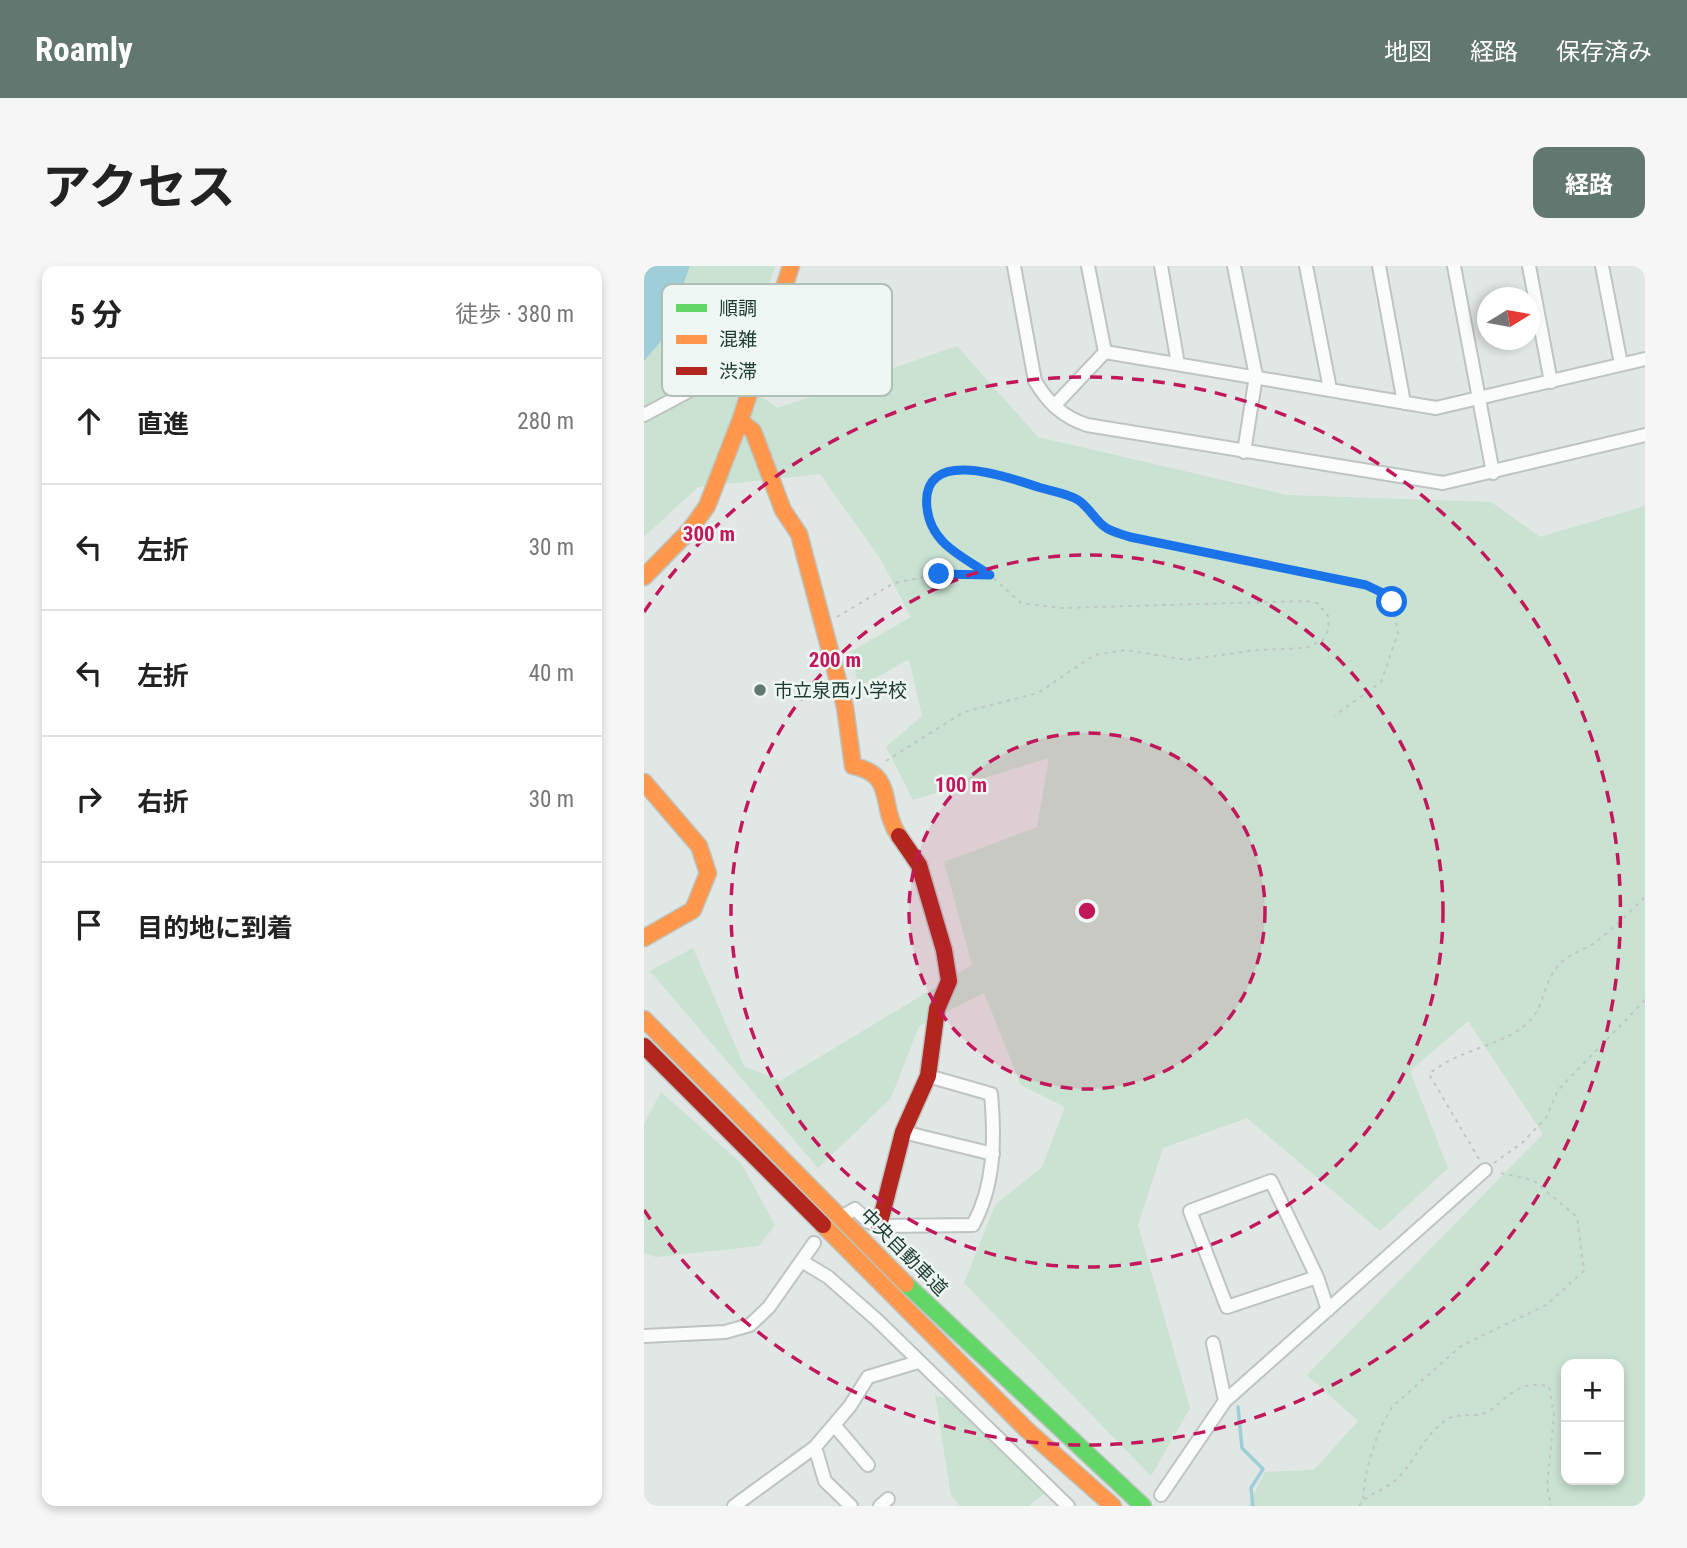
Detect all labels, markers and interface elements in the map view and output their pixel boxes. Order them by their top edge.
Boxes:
text: Roamly [35,30,133,69]
text: 地図 [1384,38,1432,66]
text: 経路 [1470,38,1518,66]
text: 保存済み [1556,38,1652,66]
button: 経路 [1533,147,1645,218]
text: アクセス [42,159,236,216]
legend [662,284,892,396]
north arrow [1477,287,1540,350]
text: 5 分 [70,297,122,332]
text: 順調 [719,297,757,320]
text: 徒歩 · 380 m [455,301,574,328]
text: 混雑 [719,328,757,351]
text: 渋滞 [719,360,757,383]
icon: ahead [70,402,108,440]
text: 280 m [517,408,574,435]
text: 直進 [137,409,189,439]
text: 300 m [683,522,735,546]
icon: left [70,528,108,566]
text: 30 m [529,534,574,561]
text: 左折 [137,535,189,565]
route end [923,558,954,589]
route start [1376,586,1407,617]
text: 200 m [809,648,861,672]
icon: left [70,654,108,692]
text: 40 m [529,660,574,687]
text: 左折 [137,661,189,691]
place label: 市立泉西小学校 [774,679,907,702]
marker: 市立泉西小学校 [752,682,768,698]
text: 100 m [935,773,987,797]
icon: right [70,780,108,818]
text: 30 m [529,786,574,813]
text: 右折 [137,787,189,817]
centre of rings [1075,899,1099,923]
icon: arrive [70,906,108,944]
text: 目的地に到着 [137,913,293,943]
street label: 中央自動車道 [856,1204,952,1300]
map controls [1561,1359,1624,1485]
button: + [1561,1359,1624,1422]
button: − [1561,1422,1624,1485]

